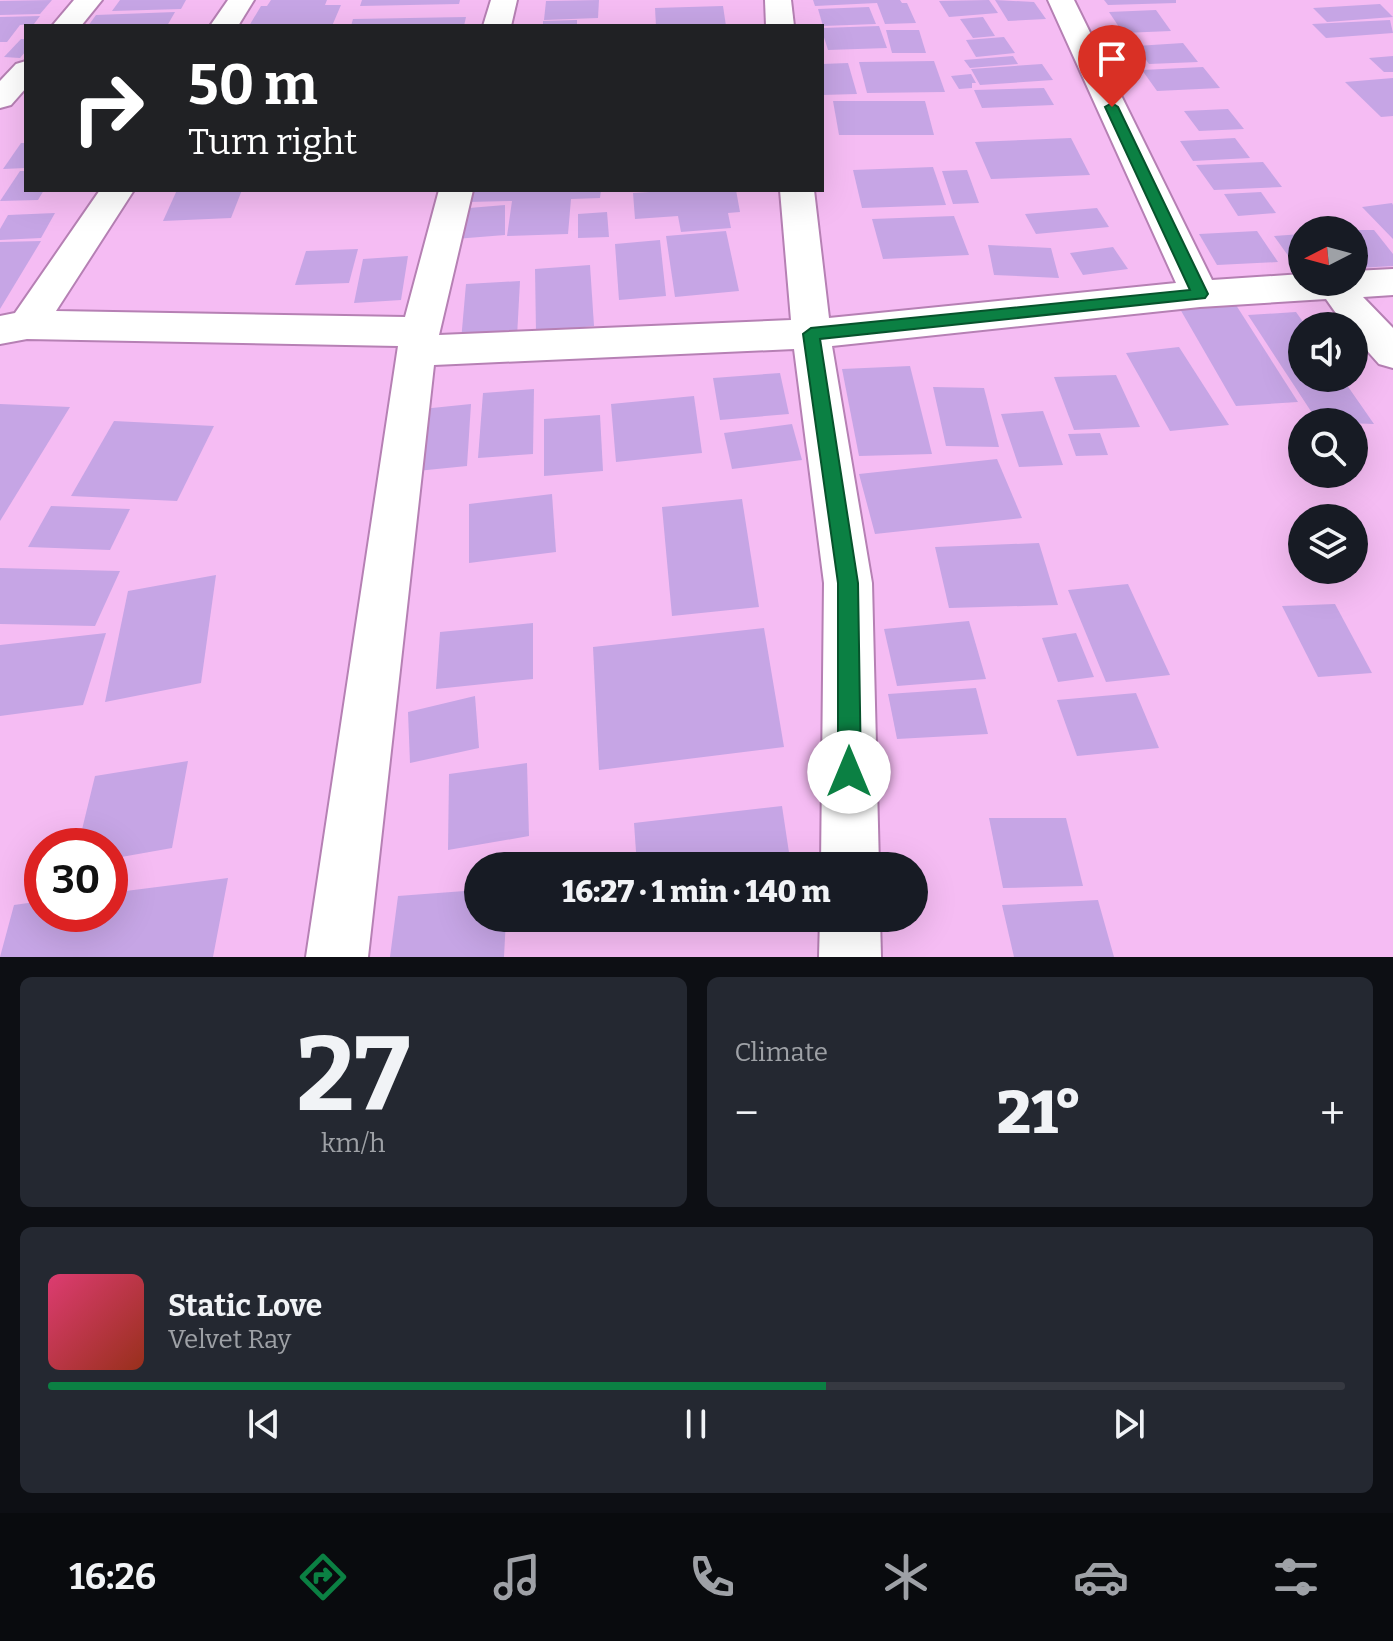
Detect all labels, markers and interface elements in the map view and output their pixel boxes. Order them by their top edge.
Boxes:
pin [1078,25,1146,107]
icon: arrive [1090,37,1134,81]
text: 50 m [188,52,318,119]
icon: right [56,56,160,160]
text: Turn right [188,120,357,164]
north arrow [1288,216,1368,296]
map controls [1288,216,1368,584]
button: sound [1288,312,1368,392]
button: search [1288,408,1368,488]
button: layers [1288,504,1368,584]
position arrow [807,730,891,814]
speed limit sign: 30 [24,828,128,932]
text: 16:27 · 1 min · 140 m [562,874,830,910]
text: 27 [296,1013,410,1138]
text: Climate [735,1037,828,1068]
text: 21° [997,1077,1082,1149]
text: − [735,1087,759,1140]
text: + [1320,1087,1345,1140]
text: km/h [321,1128,385,1159]
text: Static Love [168,1288,322,1324]
text: Velvet Ray [168,1324,291,1355]
icon: previous [242,1402,286,1446]
icon: pause [674,1402,718,1446]
icon: next [1107,1402,1151,1446]
icon: directions [295,1549,351,1605]
icon: music [489,1549,545,1605]
icon: phone [684,1549,740,1605]
icon: climate [878,1549,934,1605]
icon: car [1073,1549,1129,1605]
icon: filters [1268,1549,1324,1605]
text: 16:26 [69,1555,156,1599]

